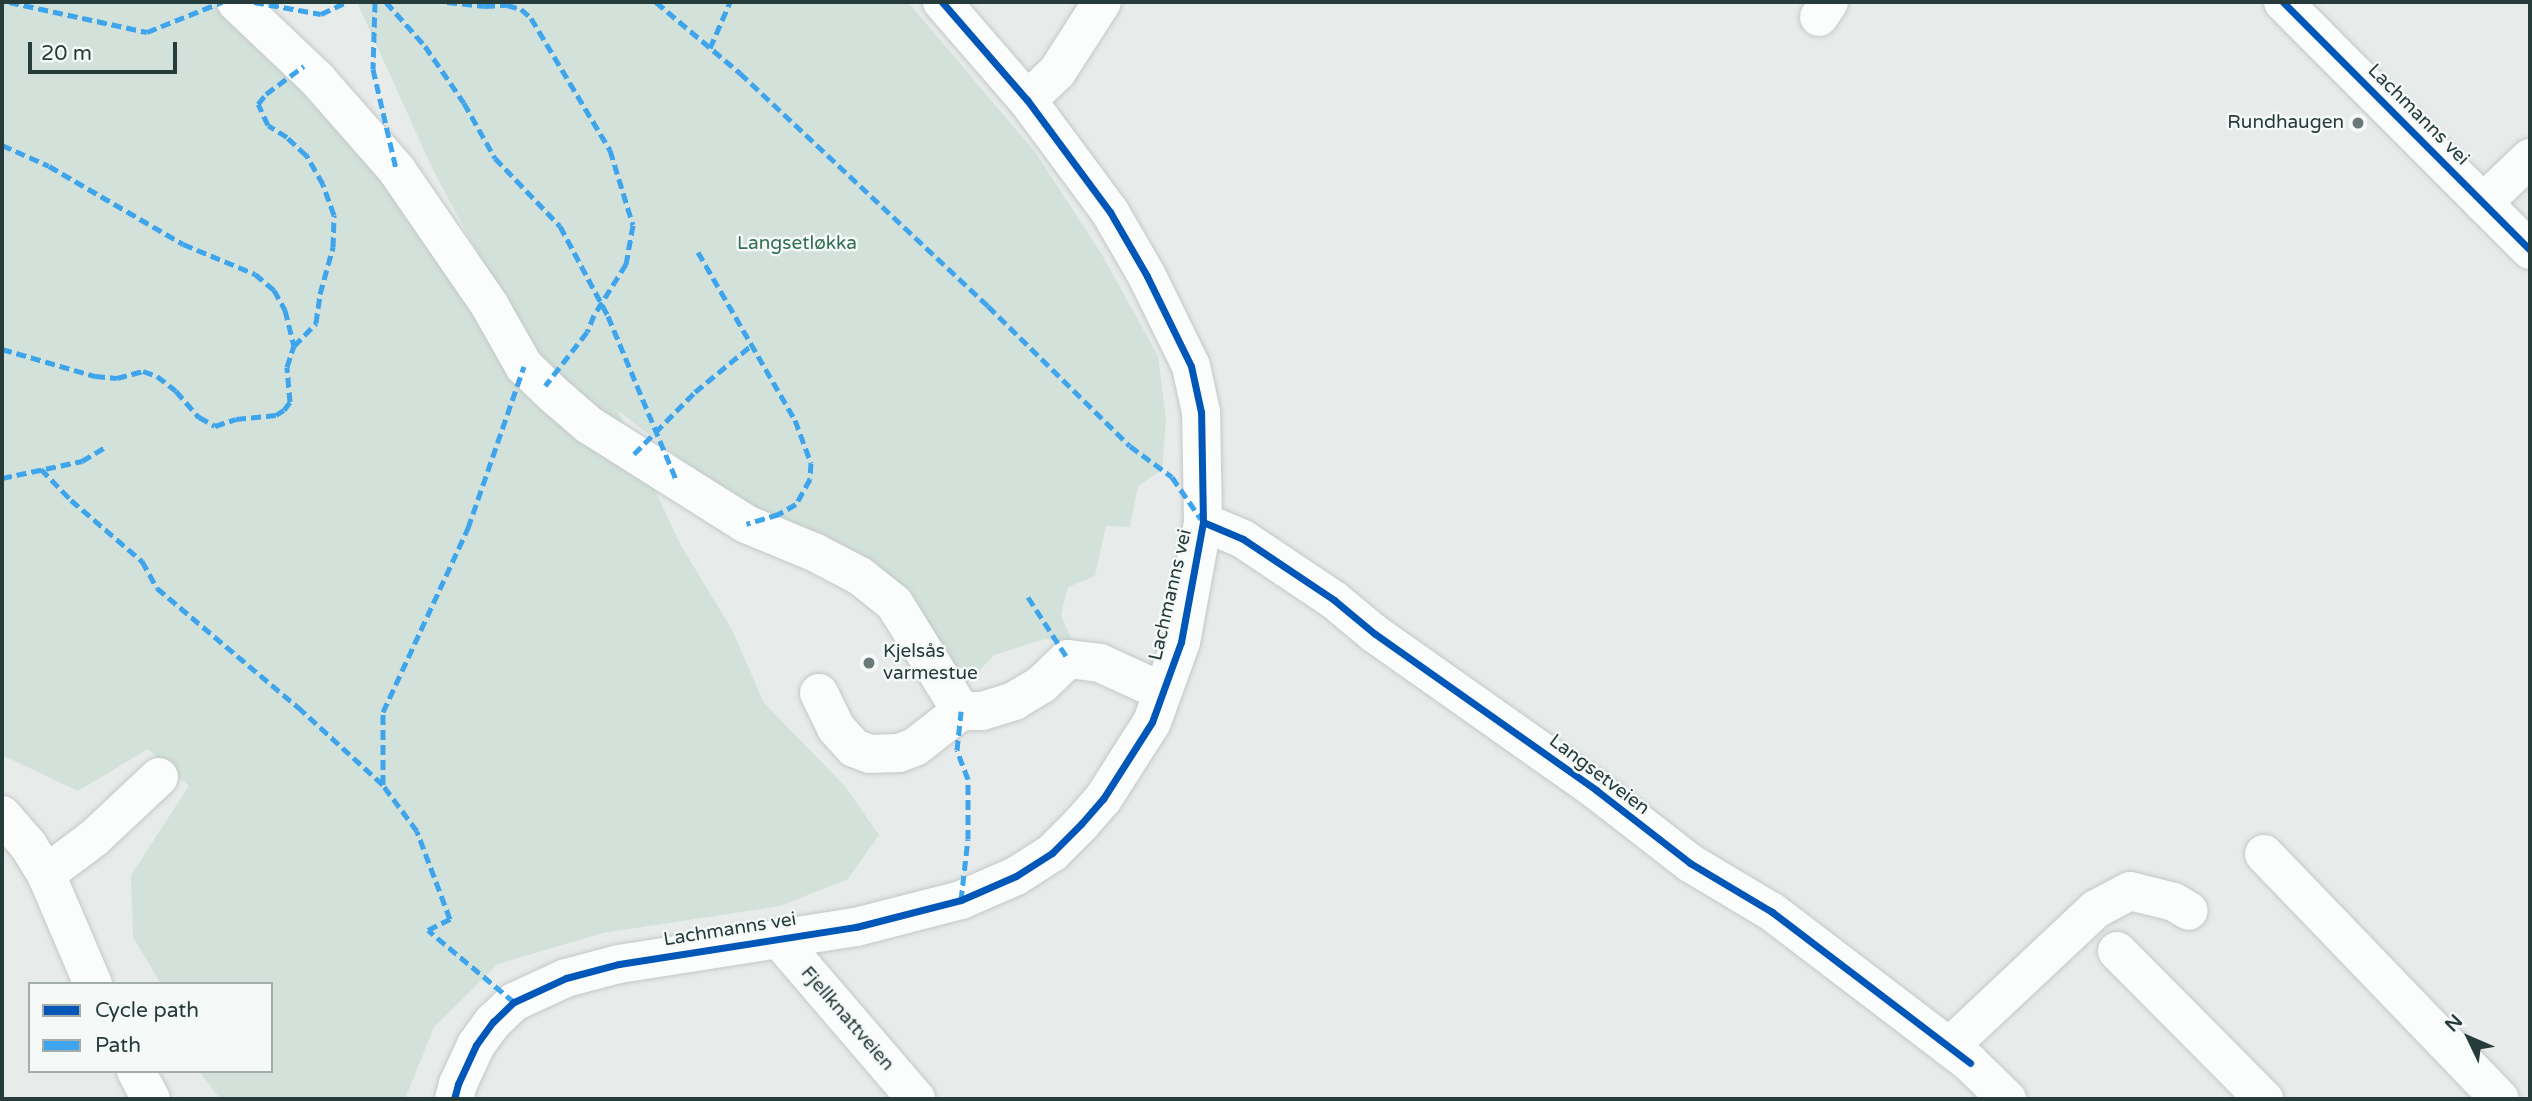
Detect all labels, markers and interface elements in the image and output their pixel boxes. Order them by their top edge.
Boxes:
scale bar [32,28,180,72]
text: 20 m [41,41,92,66]
street label: Lachmanns vei [2363,60,2473,170]
place label: Rundhaugen [2227,112,2344,134]
marker: Rundhaugen [2350,115,2366,131]
park label: Langsetløkka [737,233,857,255]
street label: Lachmanns vei [1145,527,1197,663]
place label: Kjelsås varmestue [883,641,978,685]
marker: Kjelsås varmestue [861,655,877,671]
street label: Langsetveien [1544,730,1654,820]
street label: Lachmanns vei [662,908,798,952]
street label: Fjellknattveien [795,962,899,1076]
legend [28,982,273,1073]
text: Cycle path [95,998,199,1023]
north arrow [2434,1003,2504,1073]
text: N [2441,1010,2467,1037]
text: Path [95,1033,141,1058]

